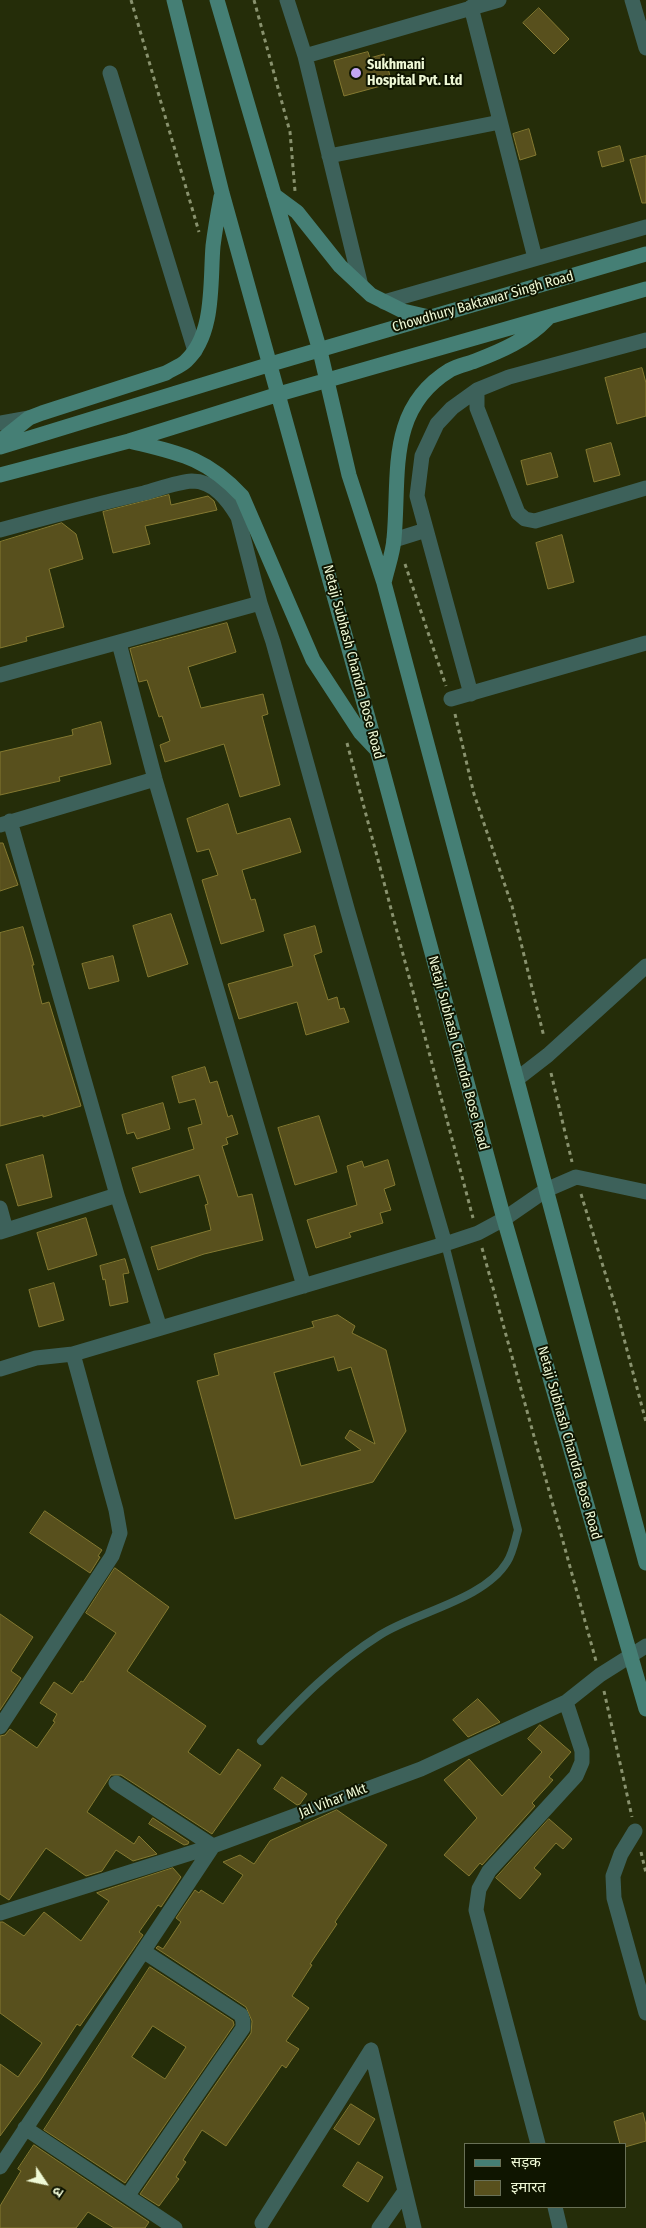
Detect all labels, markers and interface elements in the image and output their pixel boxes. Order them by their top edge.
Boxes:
place label: Sukhmani Hospital Pvt. Ltd [367,57,462,90]
marker: Sukhmani Hospital Pvt. Ltd [349,66,363,80]
street label: Chowdhury Baktawar Singh Road [390,268,576,336]
street label: Netaji Subhash Chandra Bose Road [319,563,387,761]
street label: Netaji Subhash Chandra Bose Road [424,954,492,1152]
street label: Netaji Subhash Chandra Bose Road [533,1344,605,1542]
street label: Jal Vihar Mkt [297,1780,369,1822]
legend [463,2143,626,2208]
text: सड़क [511,2153,541,2171]
north arrow [20,2158,70,2208]
text: इमारत [511,2178,546,2196]
text: उ [49,2184,67,2200]

